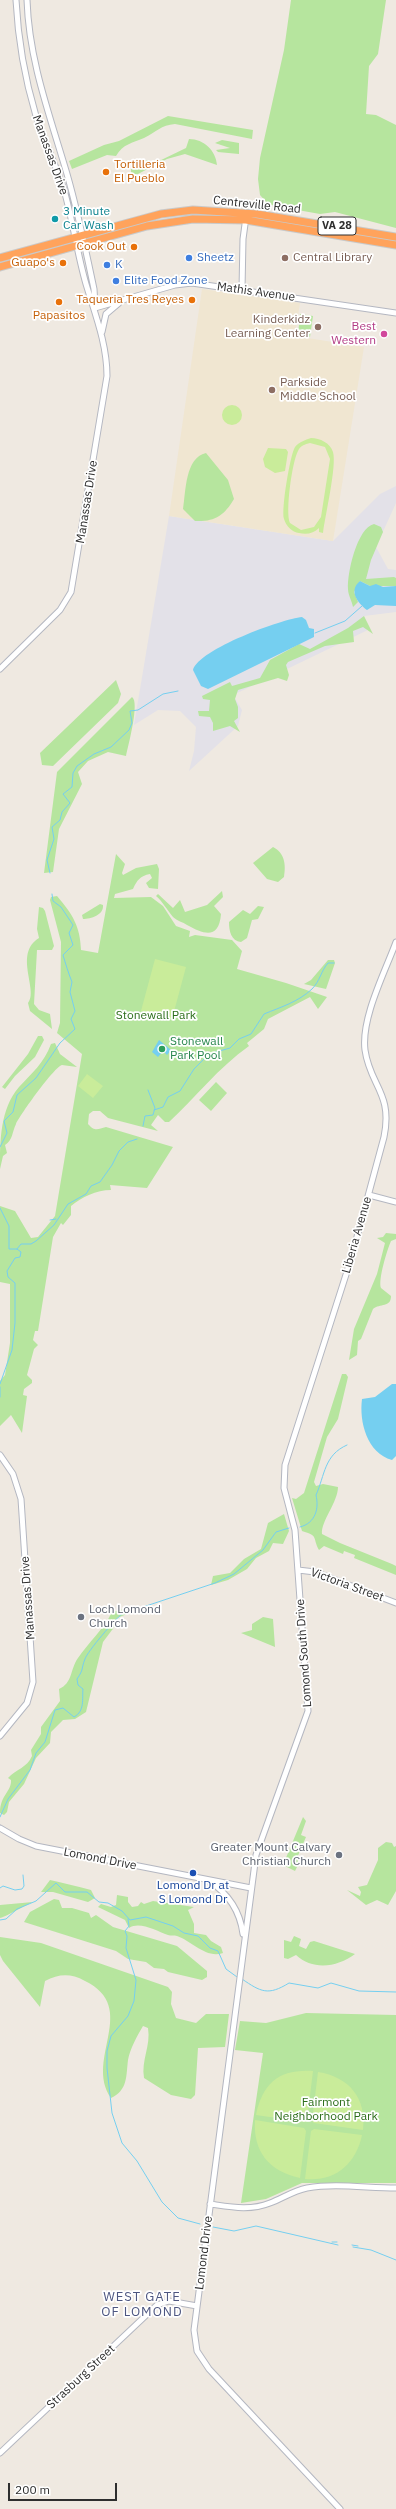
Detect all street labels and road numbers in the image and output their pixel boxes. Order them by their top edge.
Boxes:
street label: Manassas Drive [29,113,71,197]
street label: Centreville Road [212,193,302,217]
road number: VA 28 [318,217,356,235]
street label: Mathis Avenue [216,279,296,305]
street label: Manassas Drive [73,459,101,545]
street label: Liberia Avenue [339,1195,375,1275]
street label: Manassas Drive [18,1556,38,1640]
street label: Victoria Street [308,1565,386,1605]
street label: Lomond South Drive [293,1598,315,1708]
street label: Lomond Drive [62,1845,138,1873]
street label: Lomond Drive [192,2215,216,2291]
street label: Strasburg Street [44,2342,118,2412]

